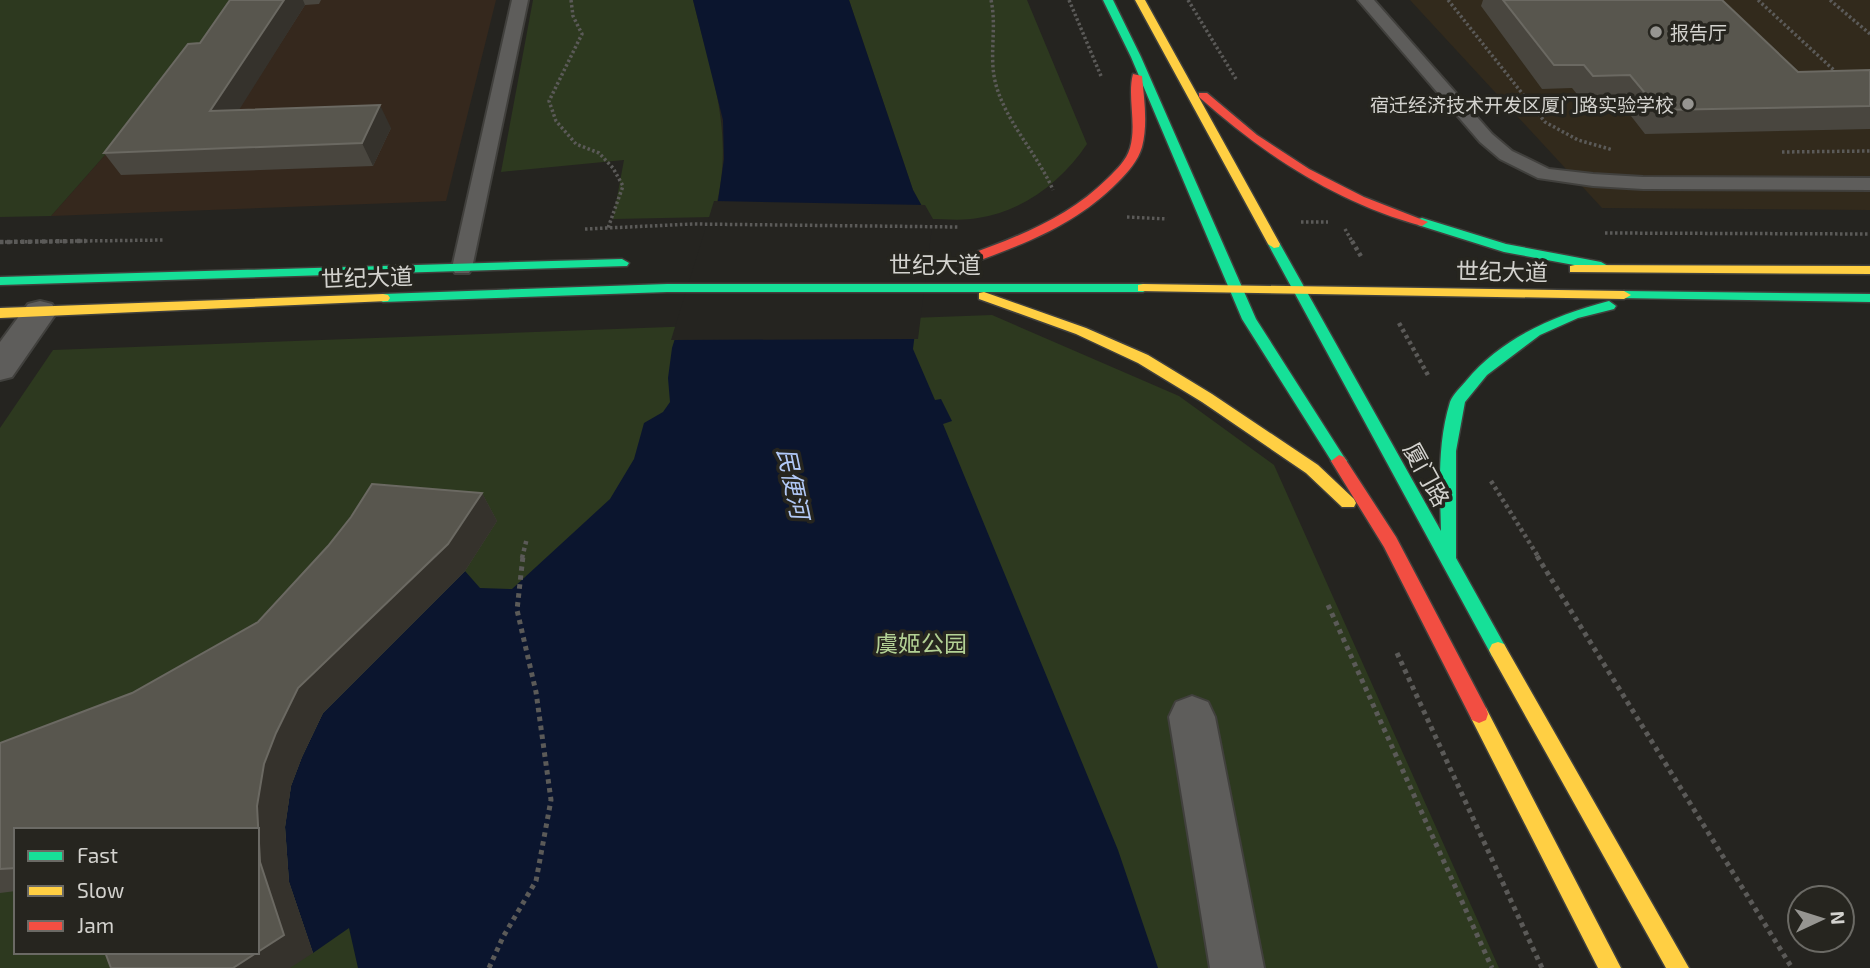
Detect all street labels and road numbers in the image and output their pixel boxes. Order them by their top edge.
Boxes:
street label: 世纪大道 [889,250,981,278]
street label: 世纪大道 [1456,256,1548,286]
street label: 世纪大道 [321,261,413,293]
street label: 厦门路 [1398,437,1456,511]

